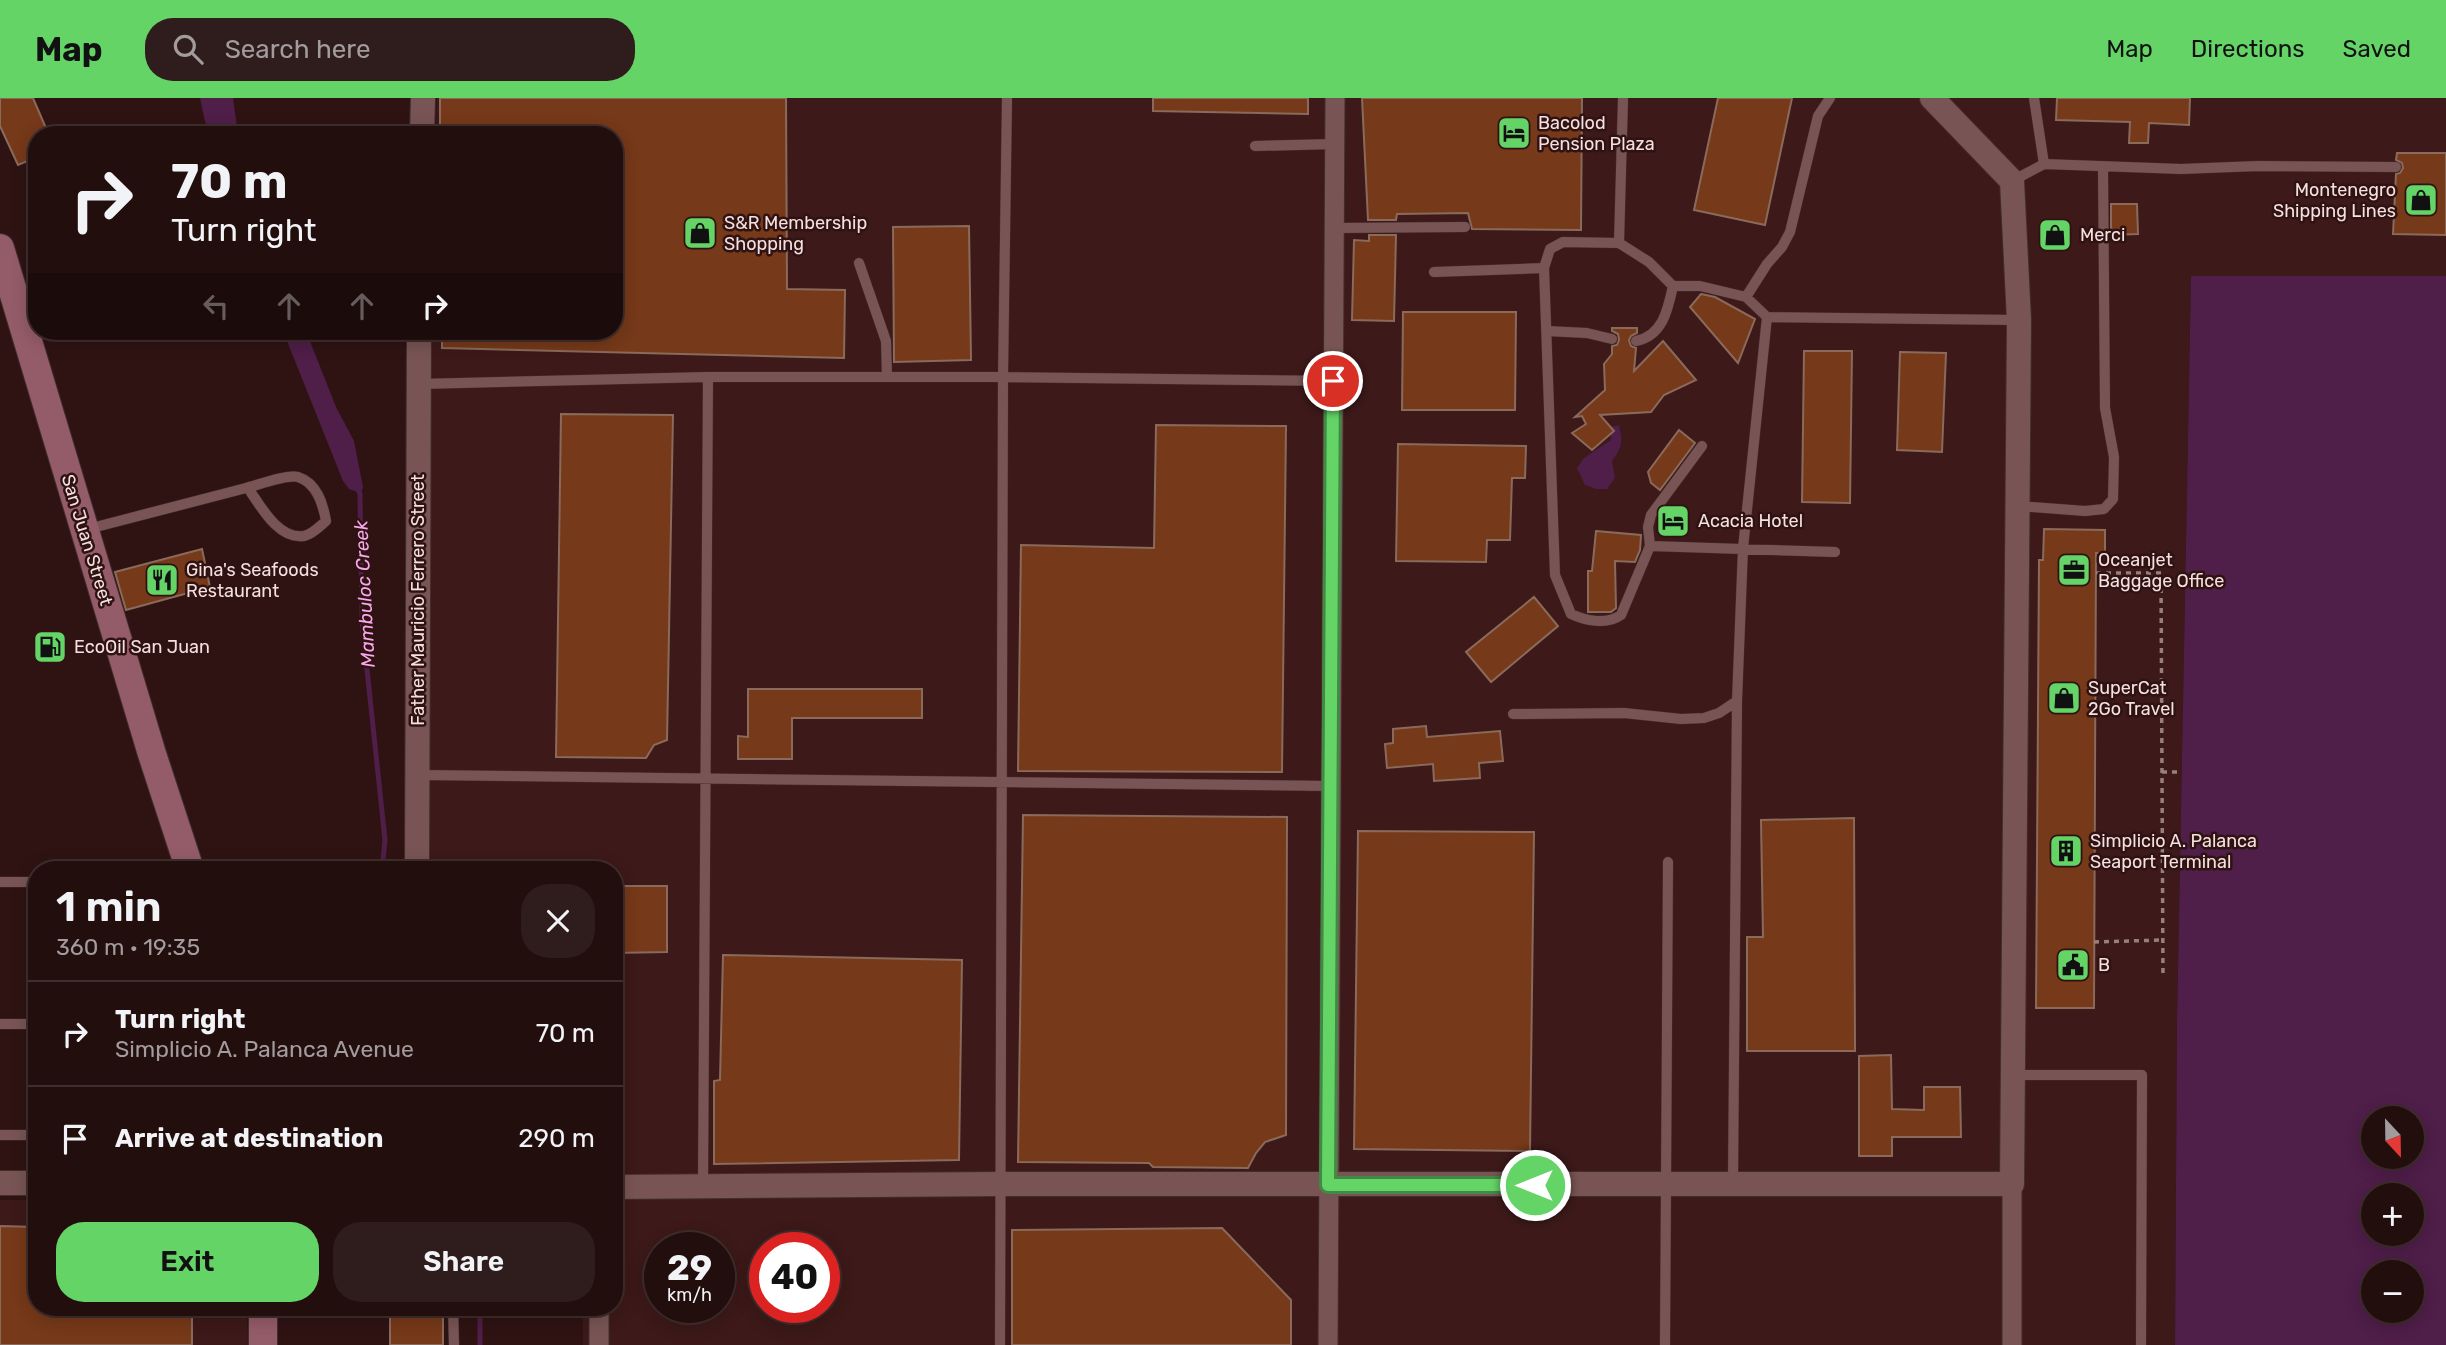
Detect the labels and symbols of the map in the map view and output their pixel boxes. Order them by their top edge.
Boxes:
place label: Bacolod Pension Plaza [1538,112,1655,155]
hotel icon: Bacolod Pension Plaza [1495,114,1533,152]
place label: Montenegro Shipping Lines [2273,179,2396,222]
shop icon: Montenegro Shipping Lines [2402,181,2440,219]
place label: S&R Membership Shopping [724,212,867,255]
shop icon: S&R Membership Shopping [681,214,719,252]
shop icon: Merci [2036,216,2074,254]
place label: Merci [2080,224,2125,246]
pin [1303,351,1363,411]
street label: San Juan Street [57,472,117,608]
street label: Father Mauricio Ferrero Street [407,474,429,726]
hotel icon: Acacia Hotel [1654,502,1692,540]
place label: Acacia Hotel [1698,510,1803,532]
water label: Mambuloc Creek [349,520,380,668]
place label: Oceanjet Baggage Office [2098,549,2224,592]
office icon: Oceanjet Baggage Office [2055,551,2093,589]
place label: Gina's Seafoods Restaurant [186,559,319,602]
restaurant icon: Gina's Seafoods Restaurant [143,561,181,599]
fuel station icon: EcoOil San Juan [31,628,69,666]
place label: EcoOil San Juan [74,636,210,658]
place label: SuperCat 2Go Travel [2088,677,2175,720]
shop icon: SuperCat 2Go Travel [2045,679,2083,717]
place label: Simplicio A. Palanca Seaport Terminal [2090,830,2257,873]
building icon: Simplicio A. Palanca Seaport Terminal [2047,832,2085,870]
public building icon: B [2054,946,2092,984]
place label: B [2098,954,2110,976]
north arrow [2361,1106,2424,1169]
position arrow [1498,1148,1572,1222]
speed limit sign: 40 [749,1232,840,1323]

